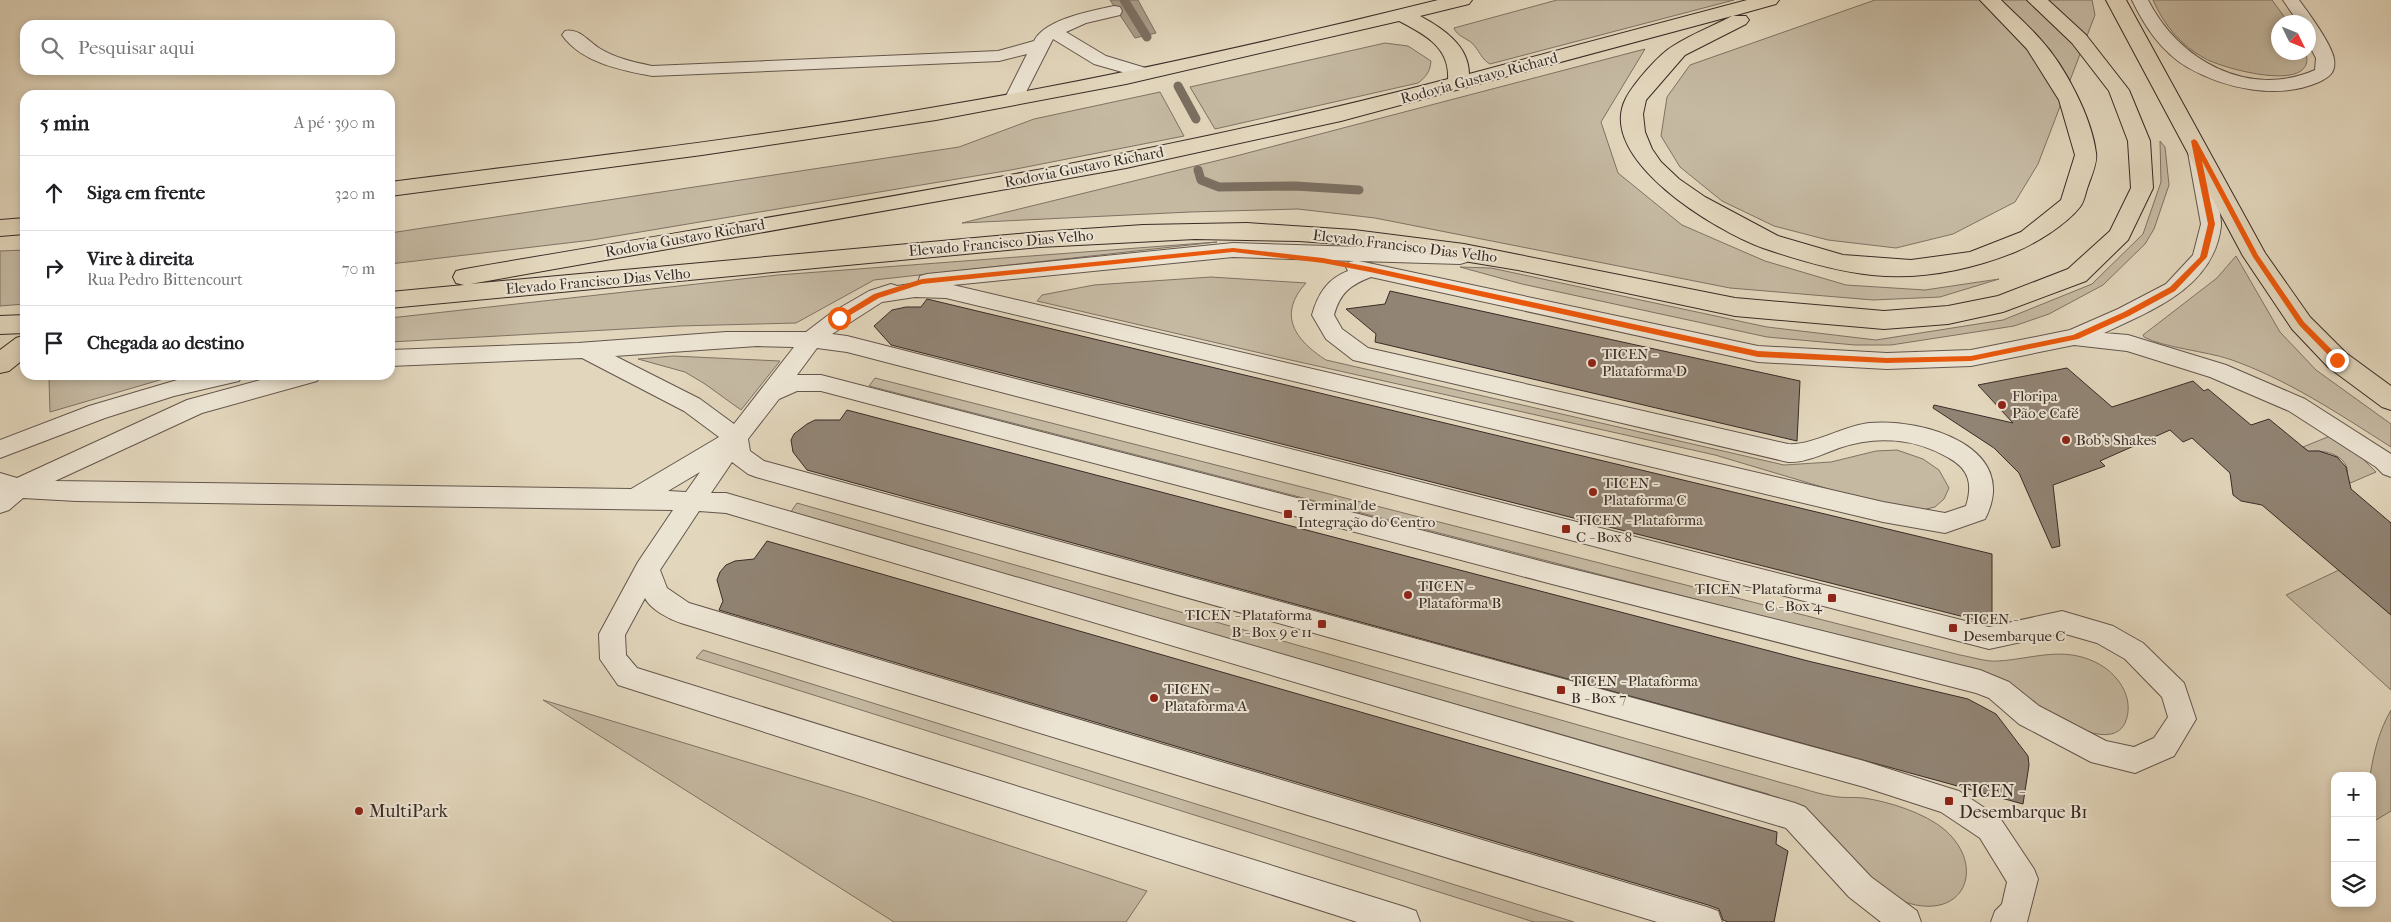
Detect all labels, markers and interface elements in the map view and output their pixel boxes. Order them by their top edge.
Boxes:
north arrow [2271,15,2316,60]
search box [20,20,395,75]
icon: search [38,34,66,62]
text: Pesquisar aqui [78,37,195,59]
street label: Rodovia Gustavo Richard [1398,48,1560,108]
text: 5 min [40,111,89,135]
text: A pé · 390 m [294,113,375,132]
street label: Rodovia Gustavo Richard [1003,143,1166,191]
icon: ahead [40,179,68,207]
text: Siga em frente [87,182,205,204]
text: 320 m [335,184,375,203]
street label: Rodovia Gustavo Richard [604,215,767,261]
street label: Elevado Francisco Dias Velho [908,226,1095,260]
street label: Elevado Francisco Dias Velho [1312,226,1499,266]
text: Vire à direita [87,248,194,270]
icon: right [40,254,68,282]
text: 70 m [342,259,375,278]
street label: Elevado Francisco Dias Velho [505,264,692,298]
text: Rua Pedro Bittencourt [87,270,243,289]
route start [828,307,851,330]
icon: arrive [40,329,68,357]
text: Chegada ao destino [87,332,244,354]
place label: TICEN - Plataforma D [1602,345,1687,380]
route end [2326,349,2349,372]
marker: TICEN - Plataforma D [1586,357,1598,369]
place label: Floripa Pão e Café [2012,387,2079,422]
marker: Floripa Pão e Café [1996,399,2008,411]
place label: Bob's Shakes [2076,431,2157,449]
marker: Bob's Shakes [2060,434,2072,446]
place label: TICEN - Plataforma C [1603,474,1687,509]
marker: TICEN - Plataforma C [1587,486,1599,498]
place label: Terminal de Integração do Centro [1298,496,1436,531]
marker: Terminal de Integração do Centro [1282,508,1294,520]
place label: TICEN - Plataforma C - Box 8 [1576,511,1704,546]
marker: TICEN - Plataforma C - Box 8 [1560,523,1572,535]
place label: TICEN - Plataforma B [1418,577,1501,612]
place label: TICEN - Plataforma C - Box 4 [1695,580,1823,615]
marker: TICEN - Plataforma B [1402,589,1414,601]
marker: TICEN - Plataforma C - Box 4 [1826,592,1838,604]
place label: TICEN - Plataforma B - Box 9 e 11 [1185,606,1313,641]
place label: TICEN - Desembarque C [1963,610,2065,645]
marker: TICEN - Plataforma B - Box 9 e 11 [1316,618,1328,630]
marker: TICEN - Desembarque C [1947,622,1959,634]
place label: TICEN - Plataforma B - Box 7 [1571,672,1699,707]
place label: TICEN - Plataforma A [1164,680,1248,715]
marker: TICEN - Plataforma B - Box 7 [1555,684,1567,696]
marker: TICEN - Plataforma A [1148,692,1160,704]
map controls [2331,772,2376,907]
button: + [2331,772,2376,817]
place label: TICEN - Desembarque B1 [1959,781,2088,823]
marker: TICEN - Desembarque B1 [1943,795,1955,807]
place label: MultiPark [369,801,449,822]
marker: MultiPark [353,805,365,817]
button: − [2331,817,2376,862]
button: layers [2331,862,2376,907]

